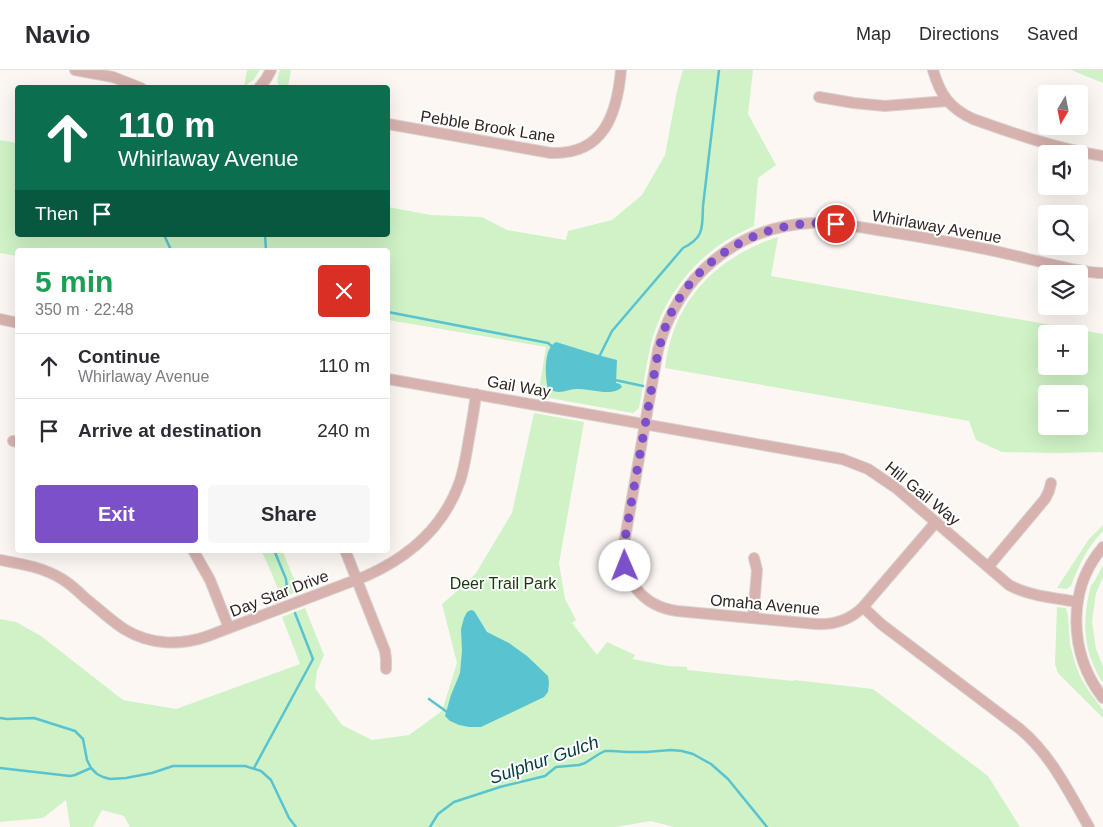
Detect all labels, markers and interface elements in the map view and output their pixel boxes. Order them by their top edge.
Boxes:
text: Navio [25,21,90,48]
text: Map [856,24,891,44]
text: Directions [919,24,999,44]
text: Saved [1027,24,1078,44]
north arrow [1038,85,1088,135]
map controls [1038,85,1088,435]
icon: ahead [35,105,100,170]
text: 110 m [118,105,215,144]
street label: Pebble Brook Lane [419,107,557,146]
button: sound [1038,145,1088,195]
text: Whirlaway Avenue [118,146,299,171]
icon: arrive [88,200,116,228]
text: Then [35,203,78,224]
pin [815,203,857,245]
button: search [1038,205,1088,255]
street label: Whirlaway Avenue [871,207,1003,246]
icon: arrive [822,210,850,238]
text: 5 min [35,265,113,298]
button: close [318,265,370,317]
button: layers [1038,265,1088,315]
text: 350 m · 22:48 [35,301,134,318]
button: + [1038,325,1088,375]
text: Continue [78,346,160,367]
icon: ahead [35,352,63,380]
text: 110 m [319,355,370,376]
text: Whirlaway Avenue [78,368,209,385]
street label: Gail Way [486,373,552,400]
button: − [1038,385,1088,435]
icon: arrive [35,417,63,445]
text: Arrive at destination [78,420,262,441]
text: 240 m [317,420,370,441]
street label: Hill Gail Way [882,458,963,529]
button: Exit [35,485,198,543]
button: Share [208,485,370,543]
position arrow [598,539,650,591]
street label: Day Star Drive [228,567,331,620]
park label: Deer Trail Park [450,575,557,592]
street label: Omaha Avenue [709,591,821,618]
water label: Sulphur Gulch [487,732,601,788]

